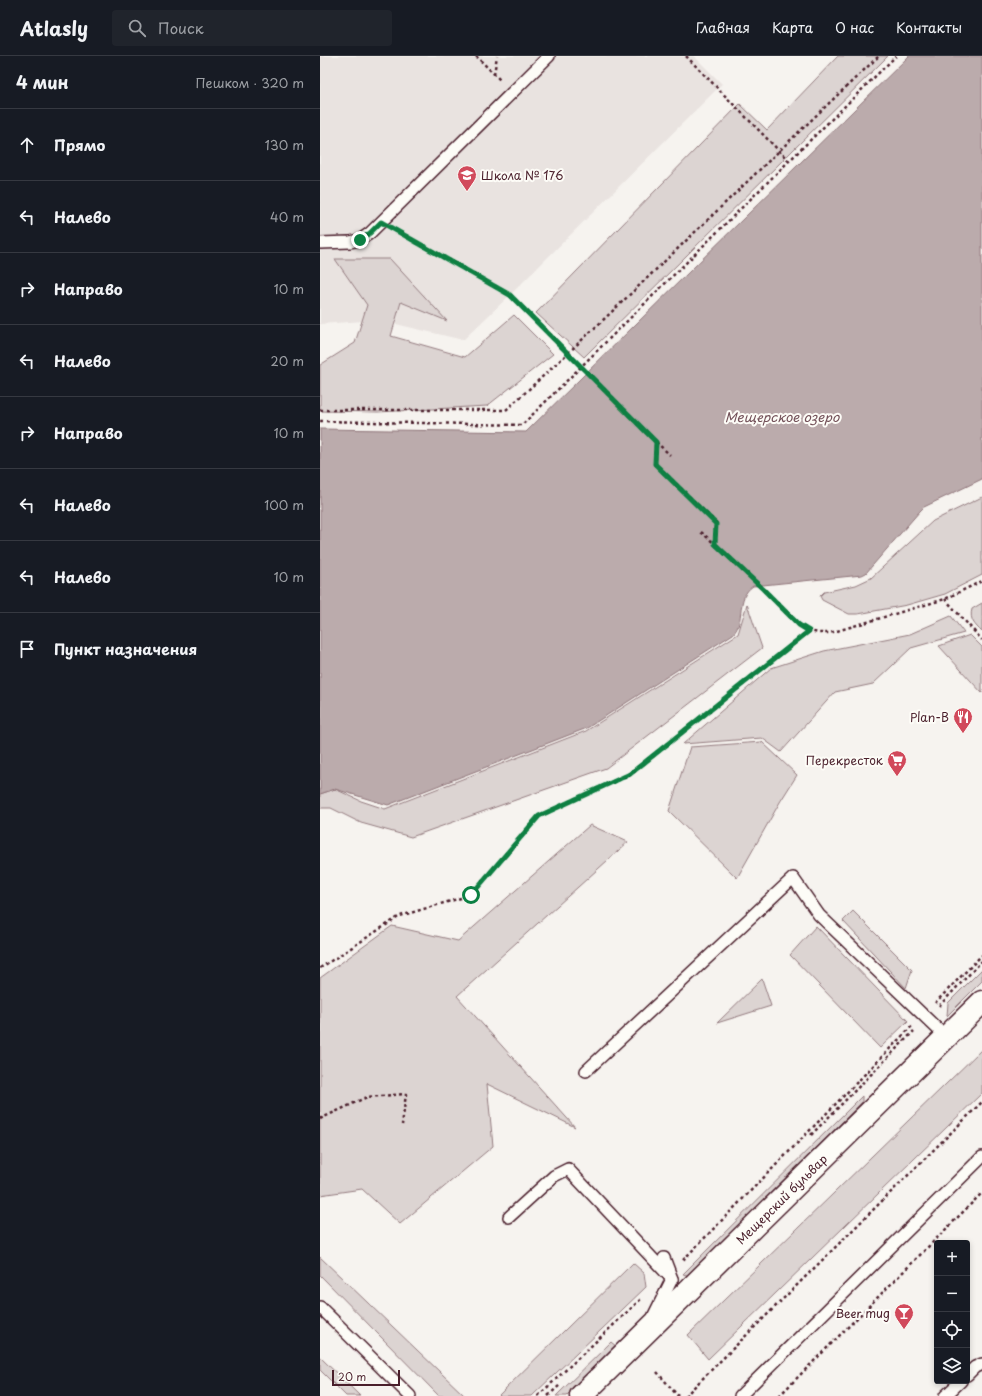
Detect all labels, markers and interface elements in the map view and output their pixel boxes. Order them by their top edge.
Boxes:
search box [112,10,392,46]
text: Atlasly [20,14,88,42]
text: Поиск [158,16,204,39]
icon: search [126,17,148,39]
text: Главная [696,17,750,38]
text: Карта [772,17,813,38]
text: О нас [835,17,874,38]
text: Контакты [896,17,962,38]
text: 4 мин [16,69,69,95]
text: Пешком · 320 m [196,73,304,92]
text: Прямо [54,133,105,156]
icon: ahead [16,134,38,156]
text: 130 m [265,135,304,154]
school or university icon: Школа № 176 [456,164,478,192]
place label: Школа № 176 [481,166,563,184]
text: Налево [54,205,111,228]
icon: left [16,206,38,228]
text: 40 m [270,207,304,226]
route end [351,231,369,249]
text: Направо [54,277,123,300]
icon: right [16,278,38,300]
text: 10 m [274,279,304,298]
text: Налево [54,349,111,372]
icon: left [16,350,38,372]
text: 20 m [270,351,304,370]
water label: Мещерское озеро [725,407,840,426]
text: Направо [54,421,123,444]
icon: right [16,422,38,444]
text: 10 m [274,423,304,442]
text: Налево [54,493,111,516]
icon: left [16,494,38,516]
text: 100 m [264,495,304,514]
text: Налево [54,565,111,588]
icon: left [16,566,38,588]
text: 10 m [274,567,304,586]
text: Пункт назначения [54,637,197,660]
icon: arrive [16,638,38,660]
restaurant icon: Plan-B [952,706,974,734]
place label: Plan-B [910,708,949,726]
supermarket icon: Перекресток [886,749,908,777]
place label: Перекресток [806,751,884,769]
route start [462,886,480,904]
street label: Мещерский бульвар [732,1150,831,1248]
map controls [934,1240,970,1384]
button: + [934,1240,970,1276]
button: − [934,1276,970,1312]
bar icon: Beer mug [893,1302,915,1330]
place label: Beer mug [835,1304,890,1322]
button: locate [934,1312,970,1348]
button: layers [934,1348,970,1384]
scale bar [332,1368,400,1387]
text: 20 m [338,1368,366,1385]

